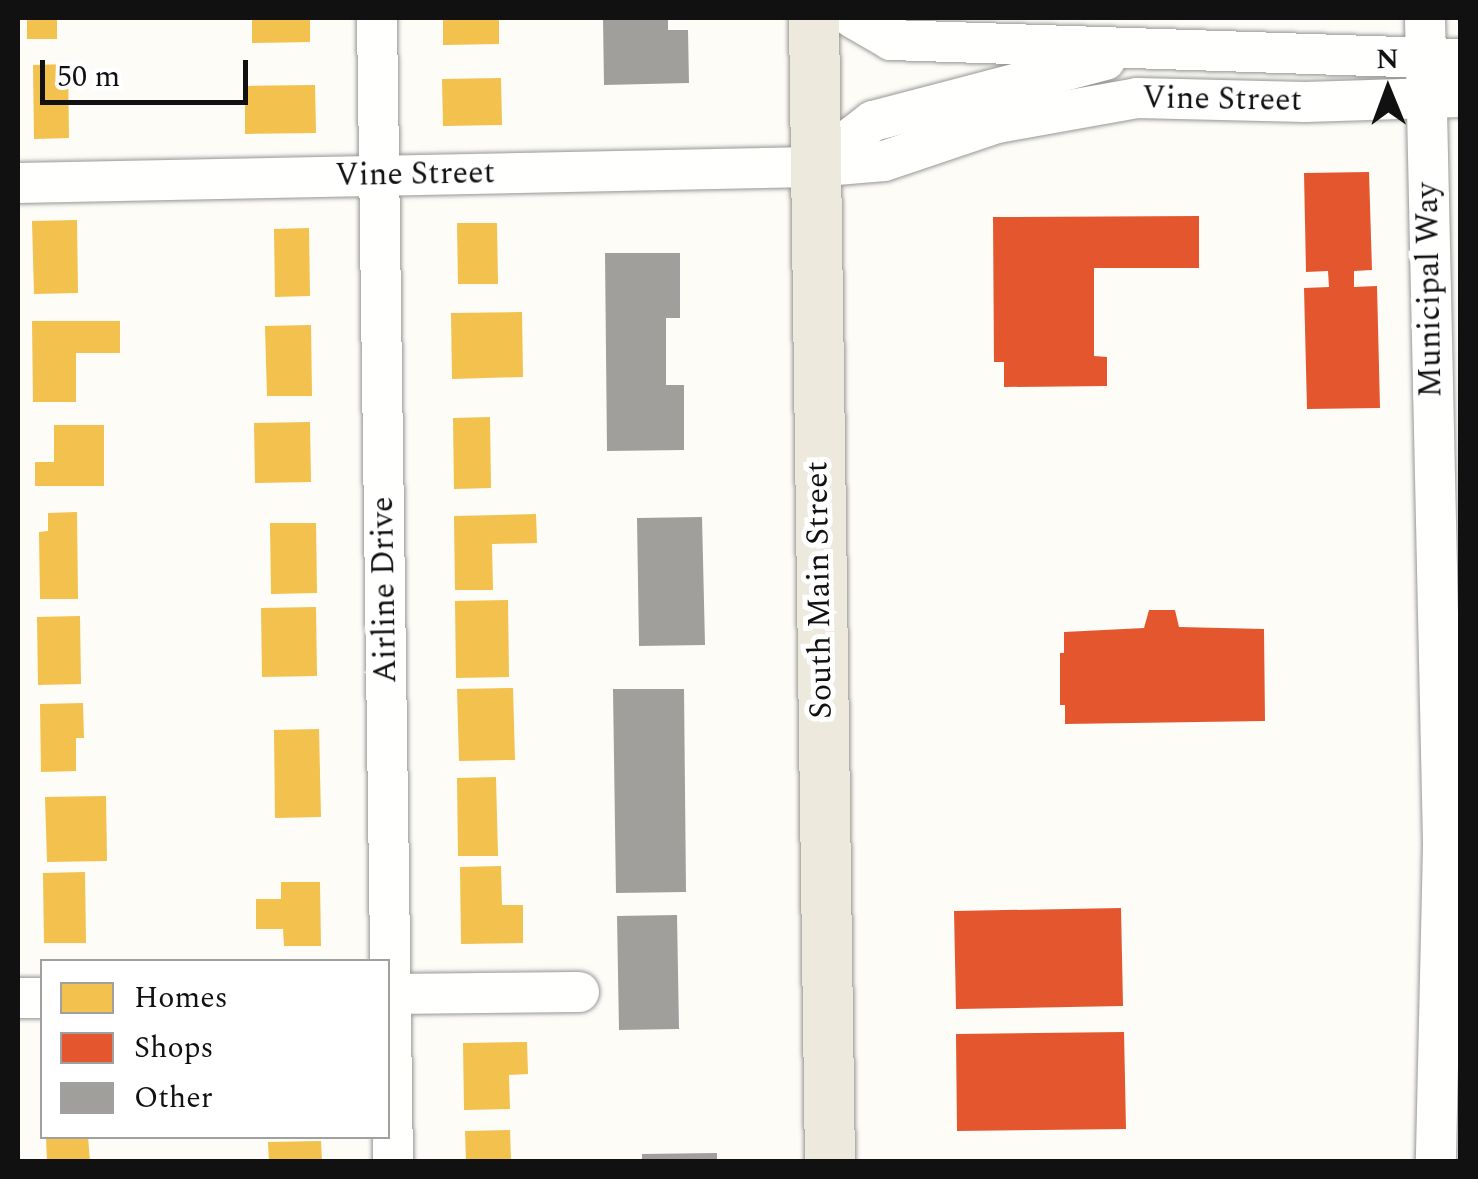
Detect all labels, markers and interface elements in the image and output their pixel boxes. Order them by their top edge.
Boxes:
text: N [1376,38,1399,81]
scale bar [45,40,252,102]
north arrow [1338,40,1438,140]
text: 50 m [57,54,120,100]
street label: Vine Street [1142,79,1302,121]
street label: Vine Street [335,154,495,196]
street label: Municipal Way [1409,182,1451,398]
street label: South Main Street [799,461,841,719]
street label: Airline Drive [364,496,406,684]
legend [40,959,390,1139]
text: Homes [134,975,228,1021]
text: Shops [134,1025,214,1071]
text: Other [134,1075,213,1121]

